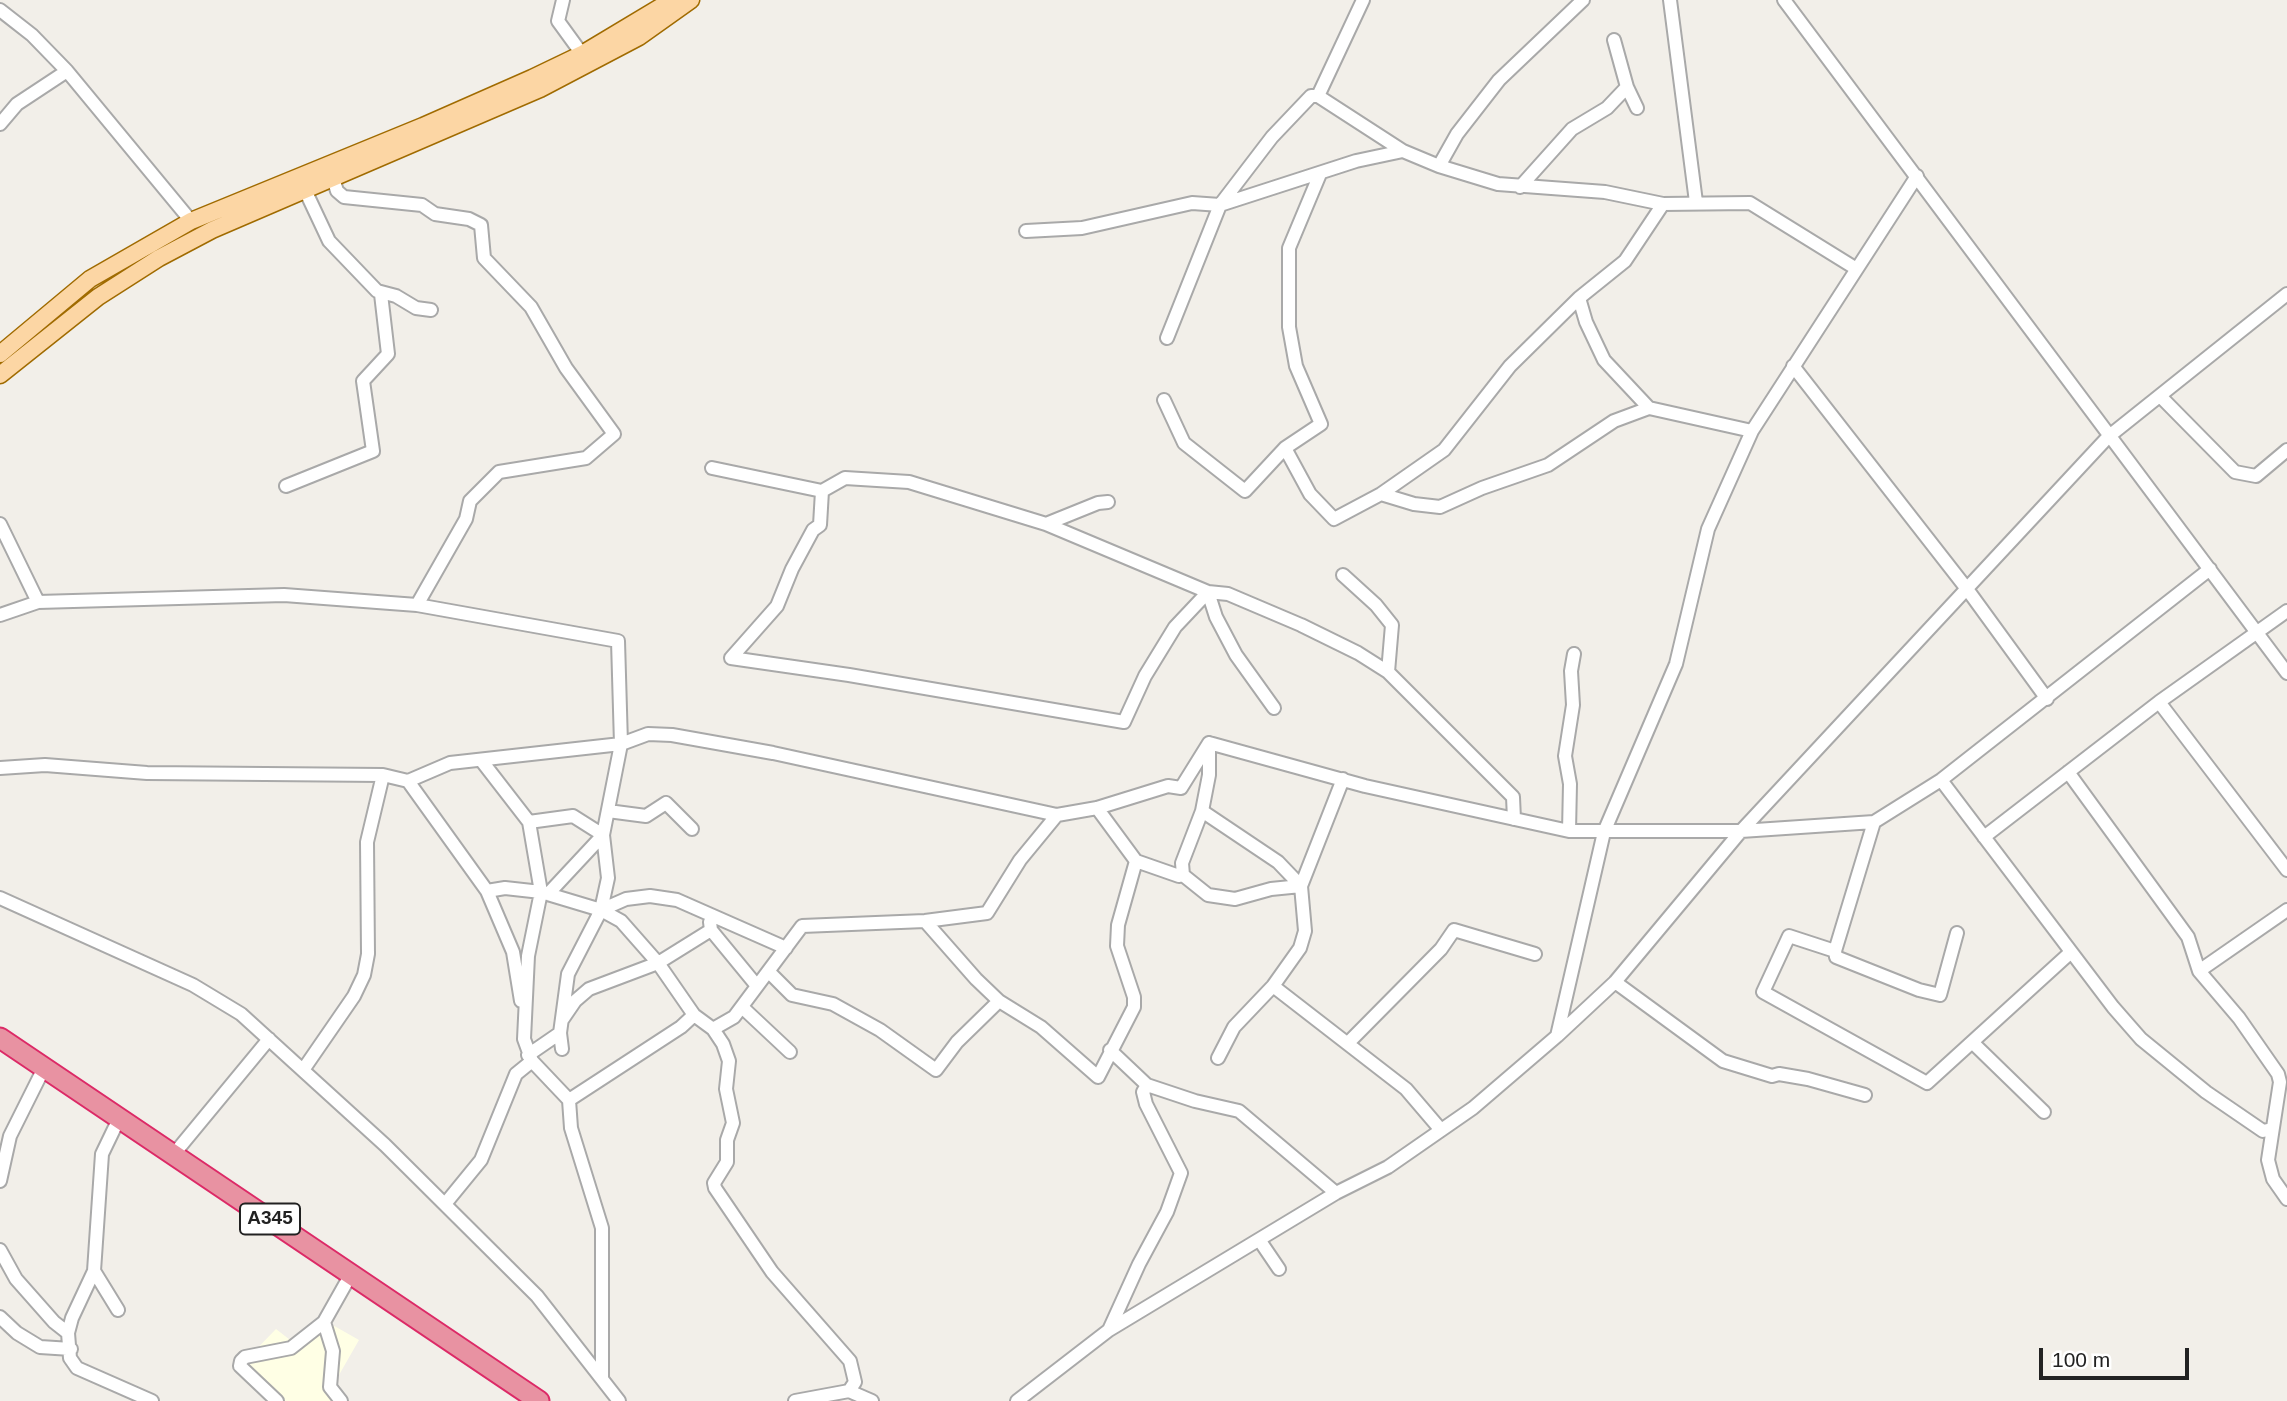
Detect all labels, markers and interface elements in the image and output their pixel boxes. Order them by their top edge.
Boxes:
road number: A345 [240,1204,300,1234]
scale bar [2042,1334,2192,1378]
text: 100 m [2052,1348,2110,1371]

